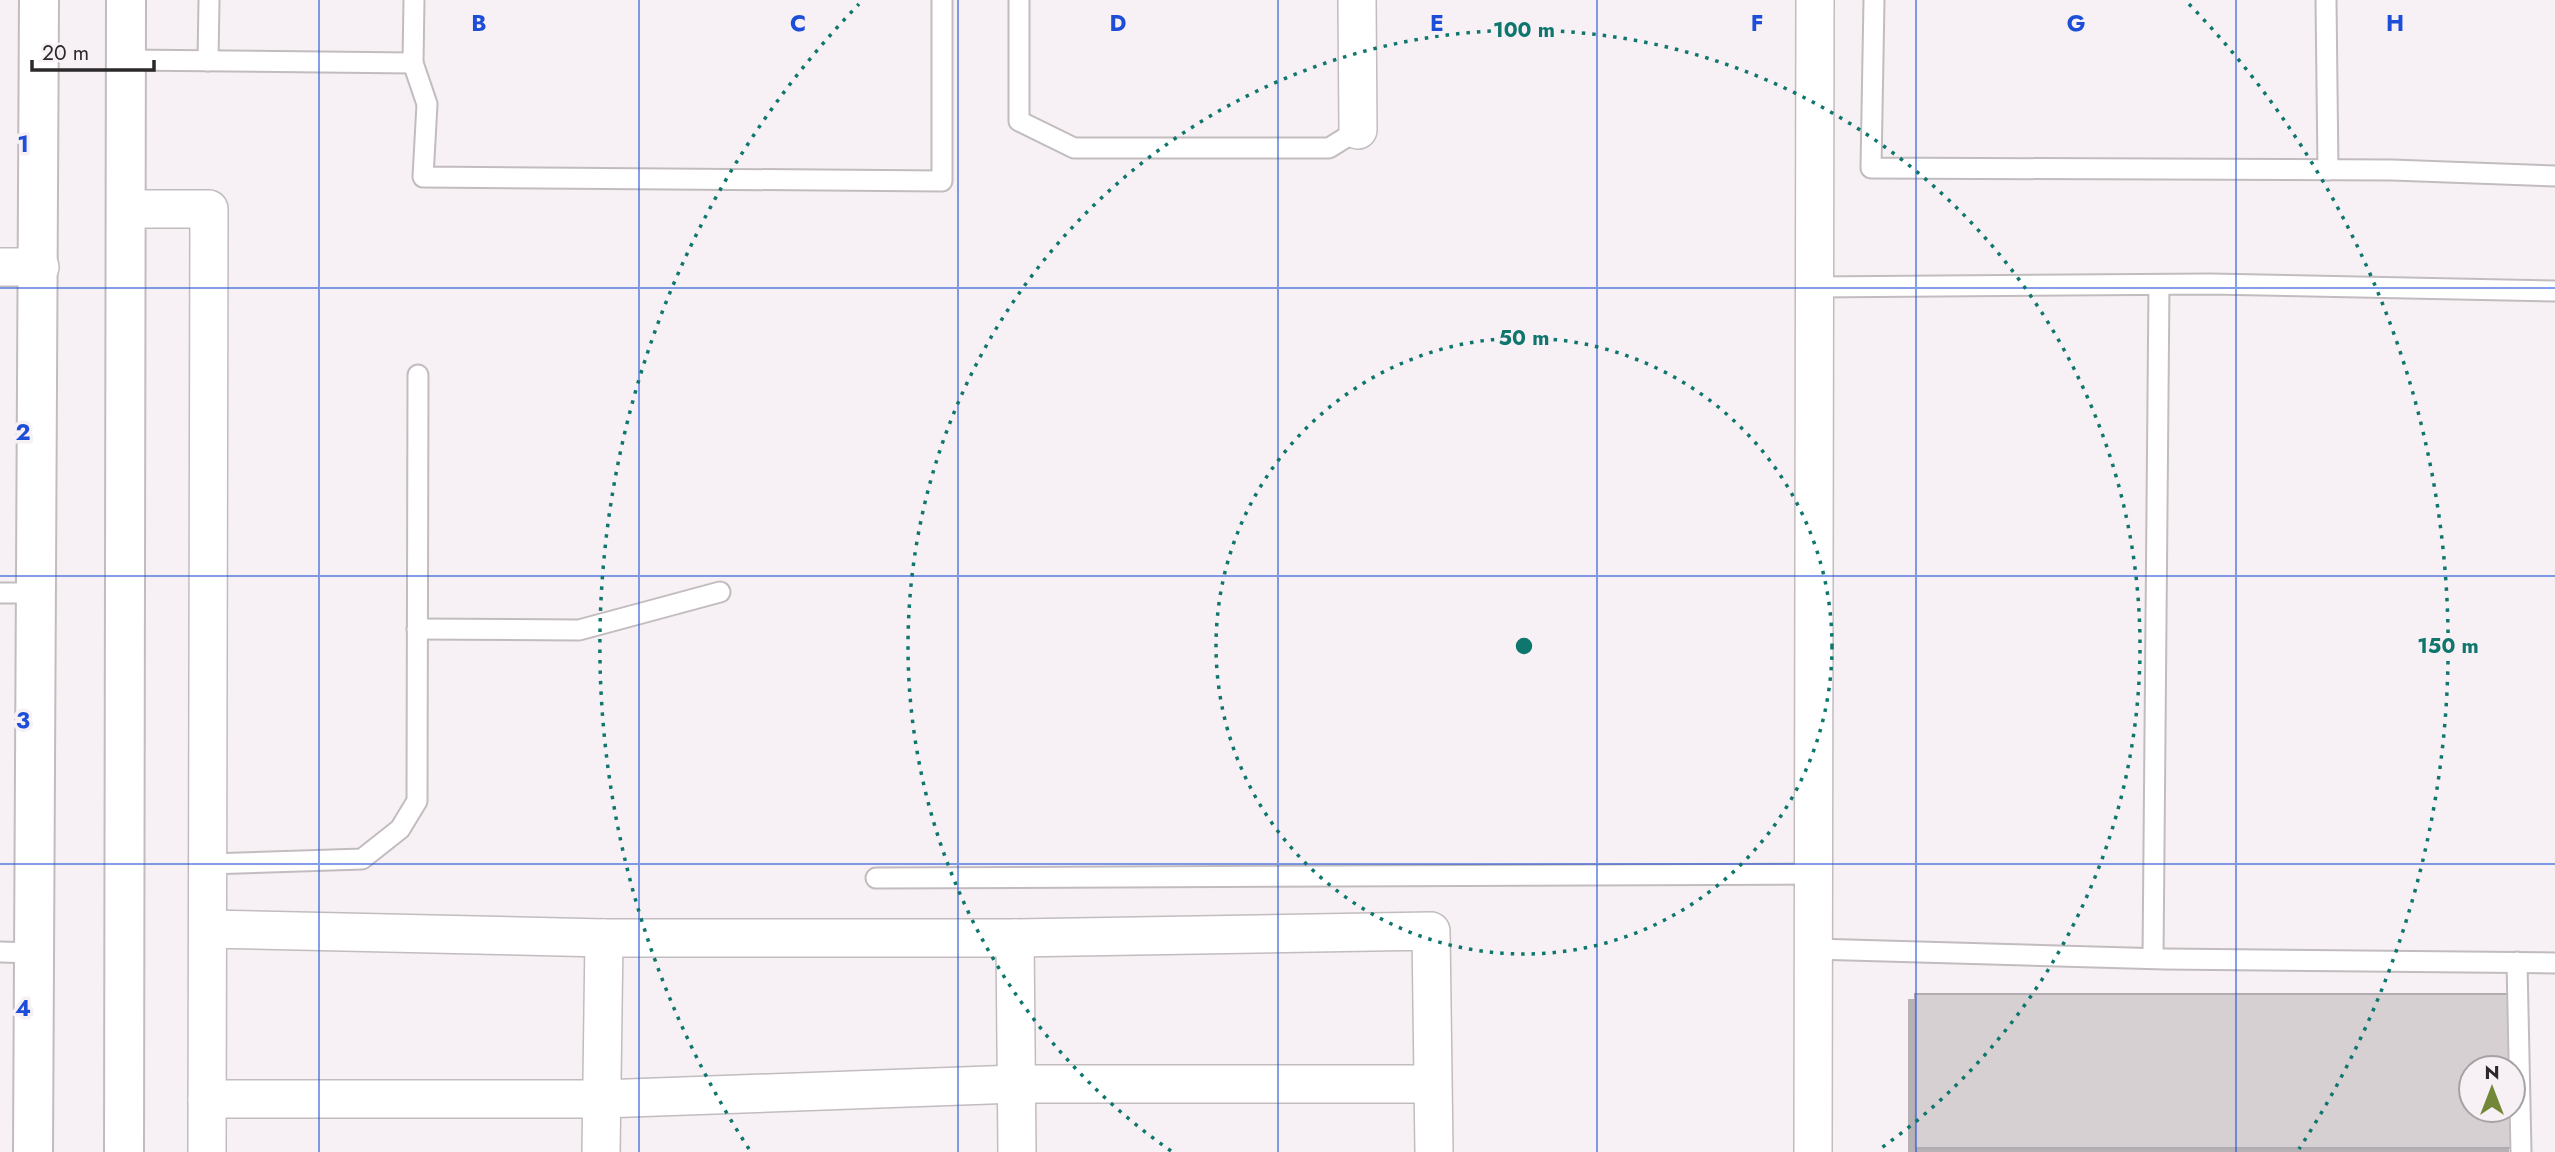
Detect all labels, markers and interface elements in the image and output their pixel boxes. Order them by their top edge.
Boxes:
text: B [471,6,487,40]
text: C [790,6,806,40]
text: D [1110,6,1127,40]
text: E [1430,6,1444,40]
text: F [1751,6,1763,40]
text: G [2067,6,2085,40]
text: H [2386,6,2404,40]
text: 100 m [1493,15,1555,45]
scale bar [32,28,154,72]
text: 20 m [42,38,89,68]
text: 1 [17,127,29,161]
text: 50 m [1499,323,1549,353]
text: 2 [15,415,31,449]
text: 150 m [2417,631,2479,661]
centre of rings [1512,634,1536,658]
text: 3 [16,703,30,737]
text: 4 [15,991,31,1025]
north arrow [2457,1054,2527,1124]
text: N [2484,1059,2500,1086]

